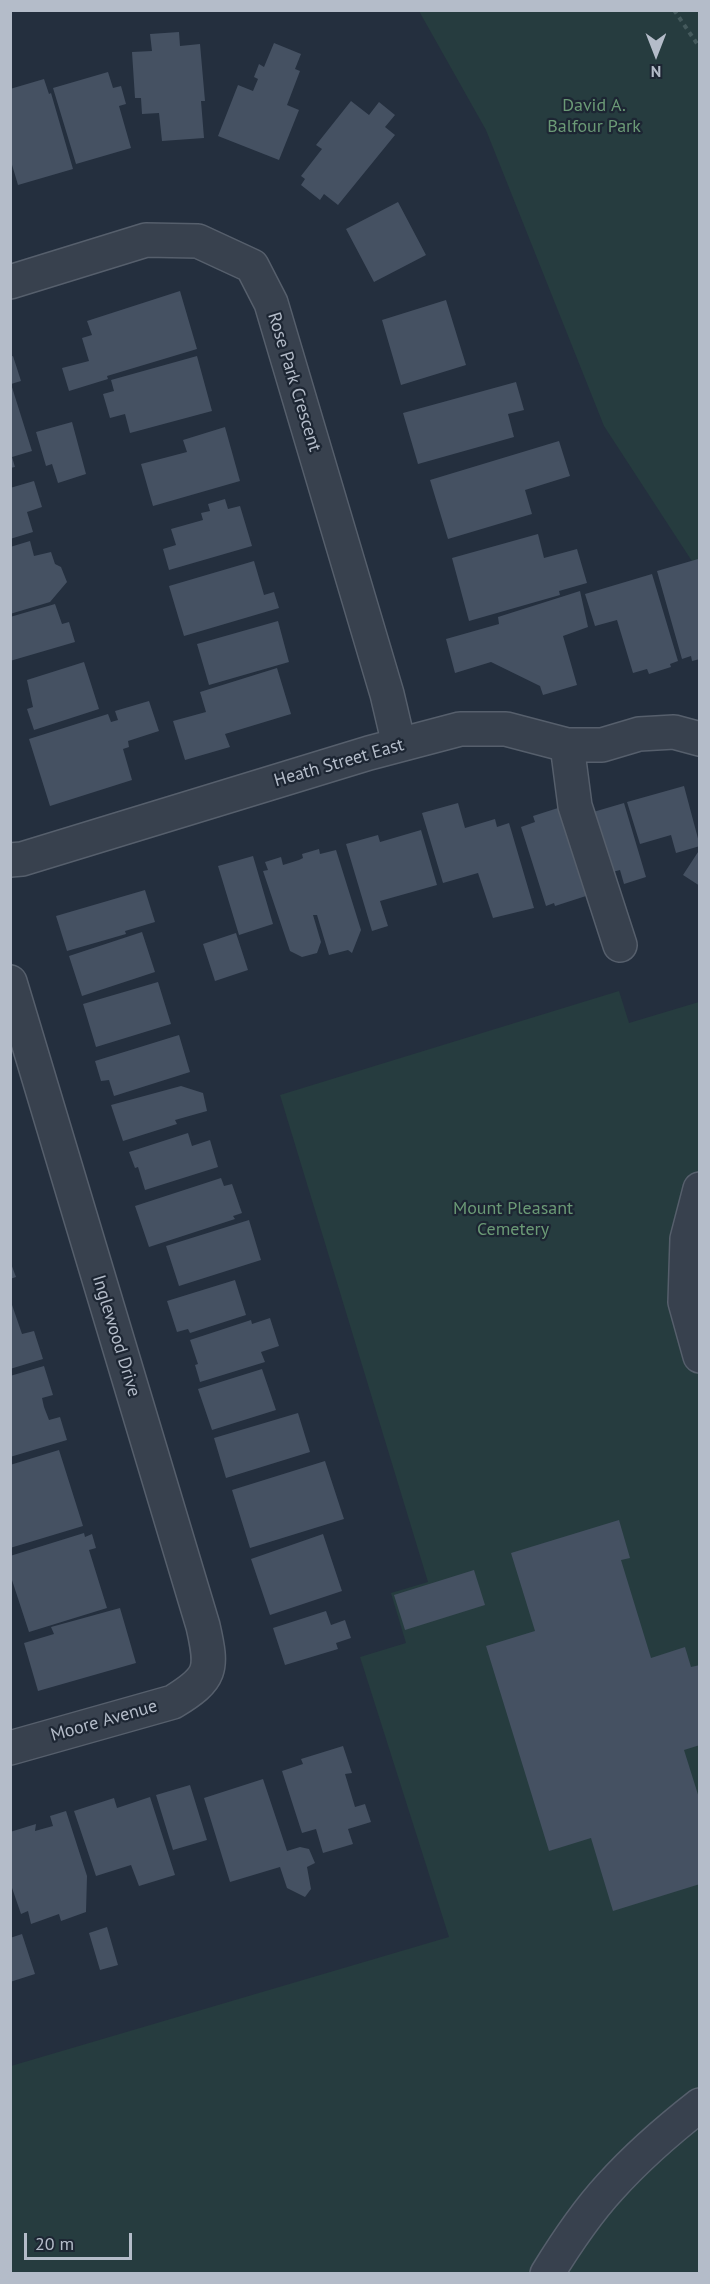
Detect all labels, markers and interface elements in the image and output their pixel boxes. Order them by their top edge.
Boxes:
north arrow [626,24,686,84]
text: N [651,62,661,82]
park label: David A. Balfour Park [547,95,641,138]
street label: Rose Park Crescent [263,310,325,454]
street label: Heath Street East [272,734,406,792]
park label: Mount Pleasant Cemetery [453,1198,573,1240]
street label: Inglewood Drive [87,1273,145,1399]
street label: Moore Avenue [48,1695,160,1747]
scale bar [27,2221,135,2259]
text: 20 m [35,2232,74,2255]

